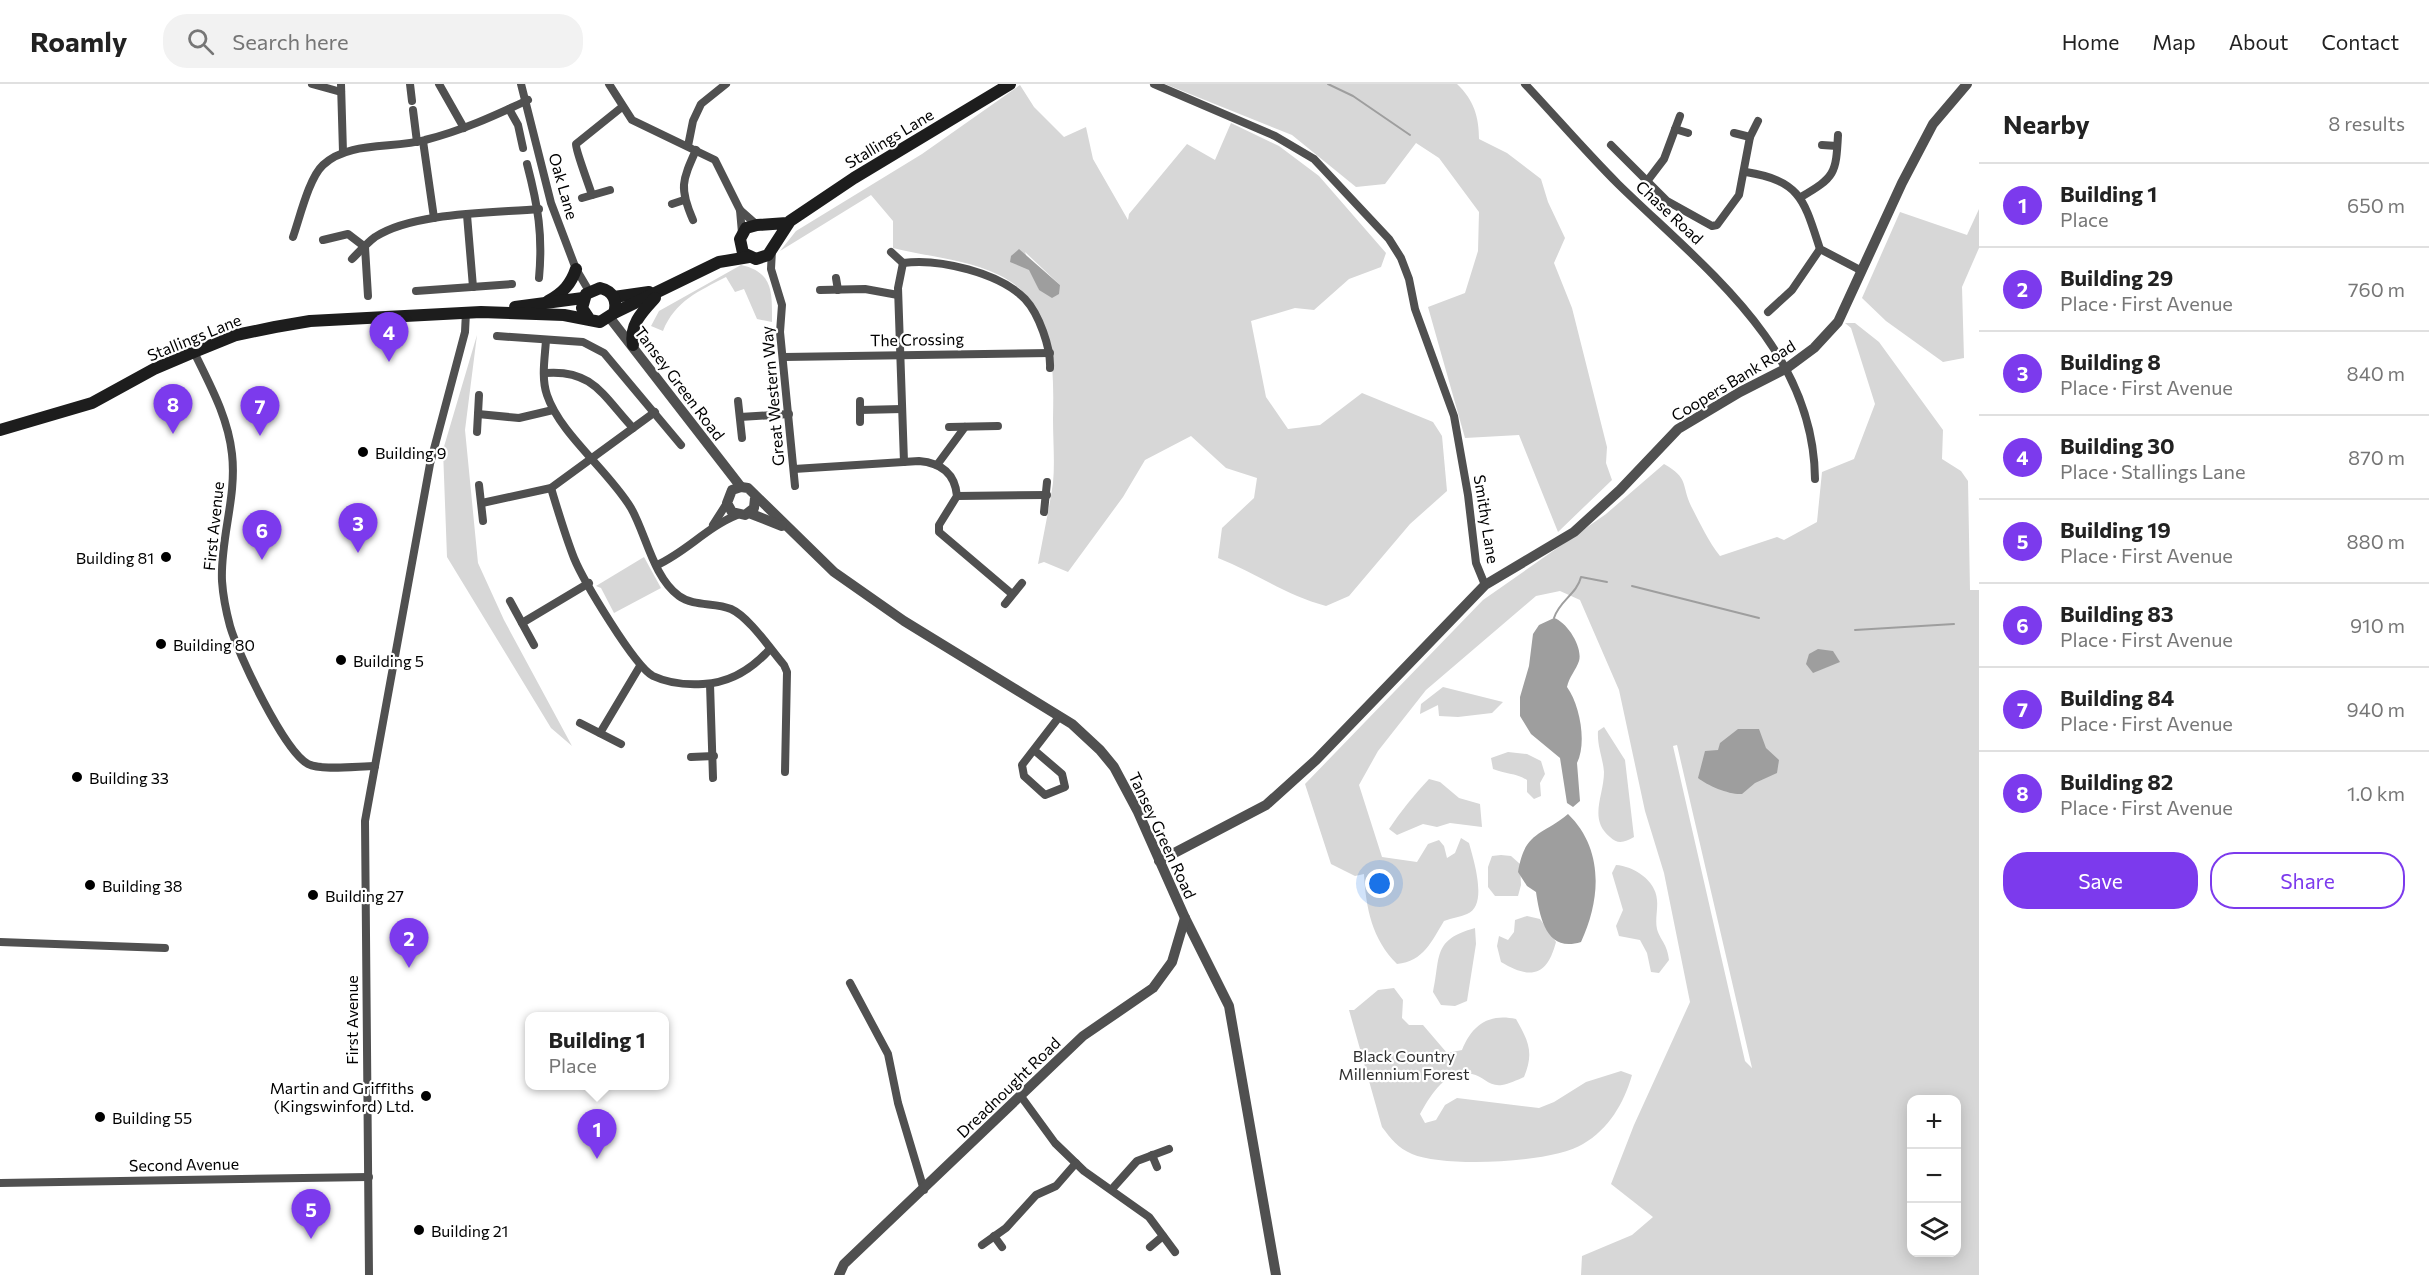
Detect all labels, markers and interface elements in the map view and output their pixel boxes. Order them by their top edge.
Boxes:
search box [163,14,583,68]
text: Roamly [30,24,127,58]
icon: search [184,25,217,58]
text: Search here [232,28,349,55]
text: Home [2062,29,2119,54]
text: Map [2152,29,2196,54]
text: About [2229,29,2288,54]
text: Contact [2321,29,2399,54]
street label: Stallings Lane [841,104,937,172]
text: Nearby [2003,108,2090,139]
text: 8 results [2328,111,2405,135]
street label: Oak Lane [545,151,583,221]
street label: Chase Road [1633,176,1707,248]
text: Building 1 [2060,180,2157,207]
text: 1 [2018,193,2027,217]
text: 650 m [2347,193,2405,217]
text: Place [2060,207,2109,231]
text: Building 29 [2060,264,2173,291]
text: 2 [2017,277,2028,301]
text: 760 m [2348,277,2405,301]
text: Place · First Avenue [2060,291,2233,315]
street label: Stallings Lane [144,310,244,364]
pin: 4 [370,312,408,362]
street label: Tansey Green Road [631,322,729,444]
street label: Great Western Way [756,325,788,467]
street label: The Crossing [870,329,964,349]
street label: Coopers Bank Road [1668,335,1798,425]
text: Building 8 [2060,348,2161,375]
text: 3 [2017,361,2028,385]
text: 840 m [2347,361,2405,385]
text: Place · First Avenue [2060,375,2233,399]
pin: 8 [154,384,192,434]
pin: 7 [240,386,280,436]
text: Building 30 [2060,432,2175,459]
place label: Building 9 [375,443,446,462]
marker: Building 9 [356,445,370,459]
text: 4 [2016,445,2029,469]
text: 870 m [2348,445,2405,469]
text: Place · Stallings Lane [2060,459,2246,483]
street label: Smithy Lane [1471,473,1503,565]
street label: First Avenue [199,480,227,572]
pin: 3 [338,504,378,553]
pin: 6 [242,510,282,560]
text: Building 19 [2060,516,2171,543]
text: 5 [2017,529,2028,553]
text: 880 m [2346,529,2405,553]
text: Place · First Avenue [2060,543,2233,567]
place label: Building 81 [76,548,154,567]
marker: Building 81 [159,550,173,564]
text: Building 83 [2060,600,2174,627]
text: 6 [2016,613,2029,637]
text: 910 m [2350,613,2405,637]
text: Place · First Avenue [2060,627,2233,651]
place label: Building 80 [173,635,255,654]
marker: Building 80 [154,637,168,651]
place label: Building 5 [353,651,424,670]
marker: Building 5 [334,653,348,667]
text: Building 84 [2060,684,2174,711]
text: 7 [2017,697,2028,721]
text: 940 m [2347,697,2405,721]
text: Place · First Avenue [2060,711,2233,735]
place label: Building 33 [89,768,169,787]
text: Building 82 [2060,768,2173,795]
street label: Tansey Green Road [1125,769,1201,901]
marker: Building 33 [70,770,84,784]
text: 8 [2016,781,2029,805]
text: 1.0 km [2347,781,2405,805]
text: Place · First Avenue [2060,795,2233,819]
button: Save [2003,852,2198,909]
button: Share [2210,852,2405,909]
your location [1365,869,1394,898]
place label: Building 38 [102,876,183,895]
marker: Building 38 [83,878,97,892]
place label: Building 27 [325,886,404,905]
marker: Building 27 [306,888,320,902]
pin: 2 [390,918,428,968]
street label: First Avenue [342,975,361,1065]
popup [525,1012,669,1090]
text: Building 1 [548,1026,646,1053]
street label: Dreadnought Road [952,1033,1064,1141]
park label: Black Country Millennium Forest [1338,1046,1470,1083]
text: Place [548,1053,597,1077]
place label: Martin and Griffiths (Kingswinford) Ltd. [270,1078,414,1115]
marker: Martin and Griffiths (Kingswinford) Ltd. [419,1089,433,1103]
map controls [1907,1095,1961,1257]
button: + [1907,1095,1961,1149]
place label: Building 55 [112,1108,192,1127]
marker: Building 55 [93,1110,107,1124]
pin: 1 [578,1110,616,1159]
button: − [1907,1149,1961,1203]
street label: Second Avenue [129,1154,239,1174]
pin: 5 [292,1190,330,1239]
button: layers [1907,1203,1961,1257]
place label: Building 21 [431,1221,508,1240]
marker: Building 21 [412,1223,426,1237]

